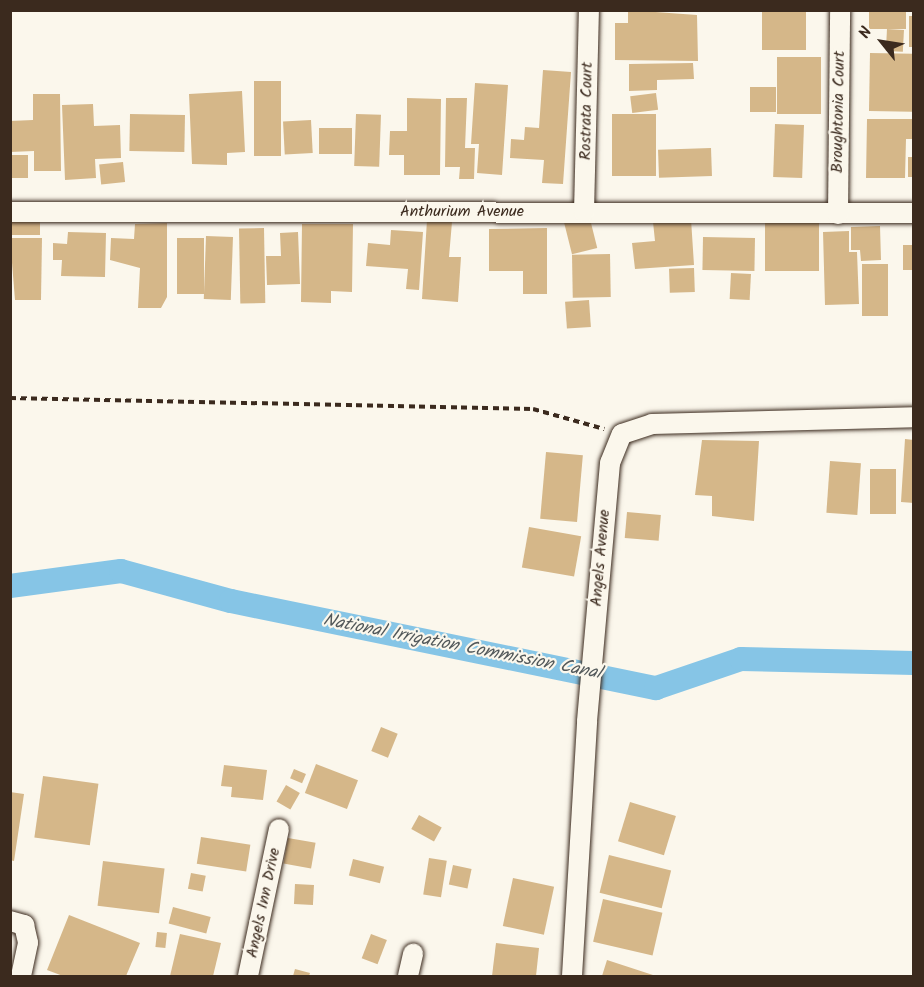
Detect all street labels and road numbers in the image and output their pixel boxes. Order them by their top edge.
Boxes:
street label: Broughtonia Court [828,51,850,173]
street label: Rostrata Court [577,62,597,160]
street label: Anthurium Avenue [400,202,524,222]
street label: Angels Avenue [587,509,615,607]
street label: Angels Inn Drive [243,846,285,960]

